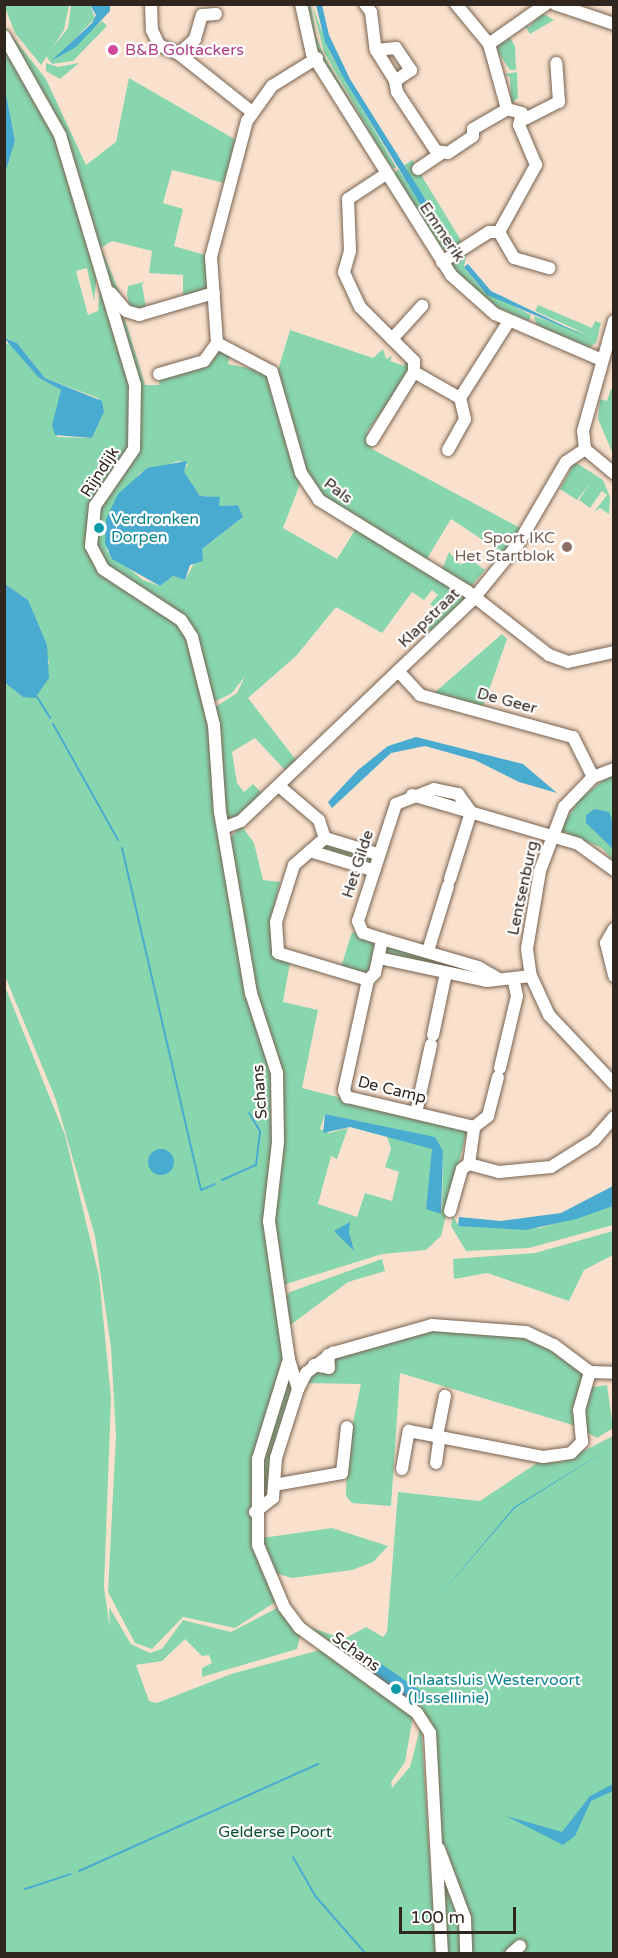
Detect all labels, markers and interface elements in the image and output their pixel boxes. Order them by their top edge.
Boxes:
place label: B&B Goltackers [125,40,244,60]
marker: B&B Goltackers [106,43,120,57]
street label: Emmerik [415,199,469,265]
street label: Rijndijk [77,443,123,501]
street label: Pals [320,474,356,508]
place label: Verdronken Dorpen [111,509,199,547]
marker: Verdronken Dorpen [92,521,106,535]
place label: Sport IKC Het Startblok [454,528,555,566]
marker: Sport IKC Het Startblok [560,540,574,554]
street label: Klapstraat [394,584,464,652]
street label: De Geer [475,684,539,718]
street label: Het Gilde [338,828,378,900]
street label: Lentsenburg [504,839,542,937]
street label: Schans [249,1064,271,1120]
street label: De Camp [356,1072,428,1108]
street label: Schans [328,1628,384,1676]
place label: Inlaatsluis Westervoort (IJssellinie) [408,1670,581,1708]
marker: Inlaatsluis Westervoort (IJssellinie) [389,1682,403,1696]
park label: Gelderse Poort [218,1822,332,1842]
scale bar [402,1895,519,1933]
text: 100 m [410,1906,465,1928]

